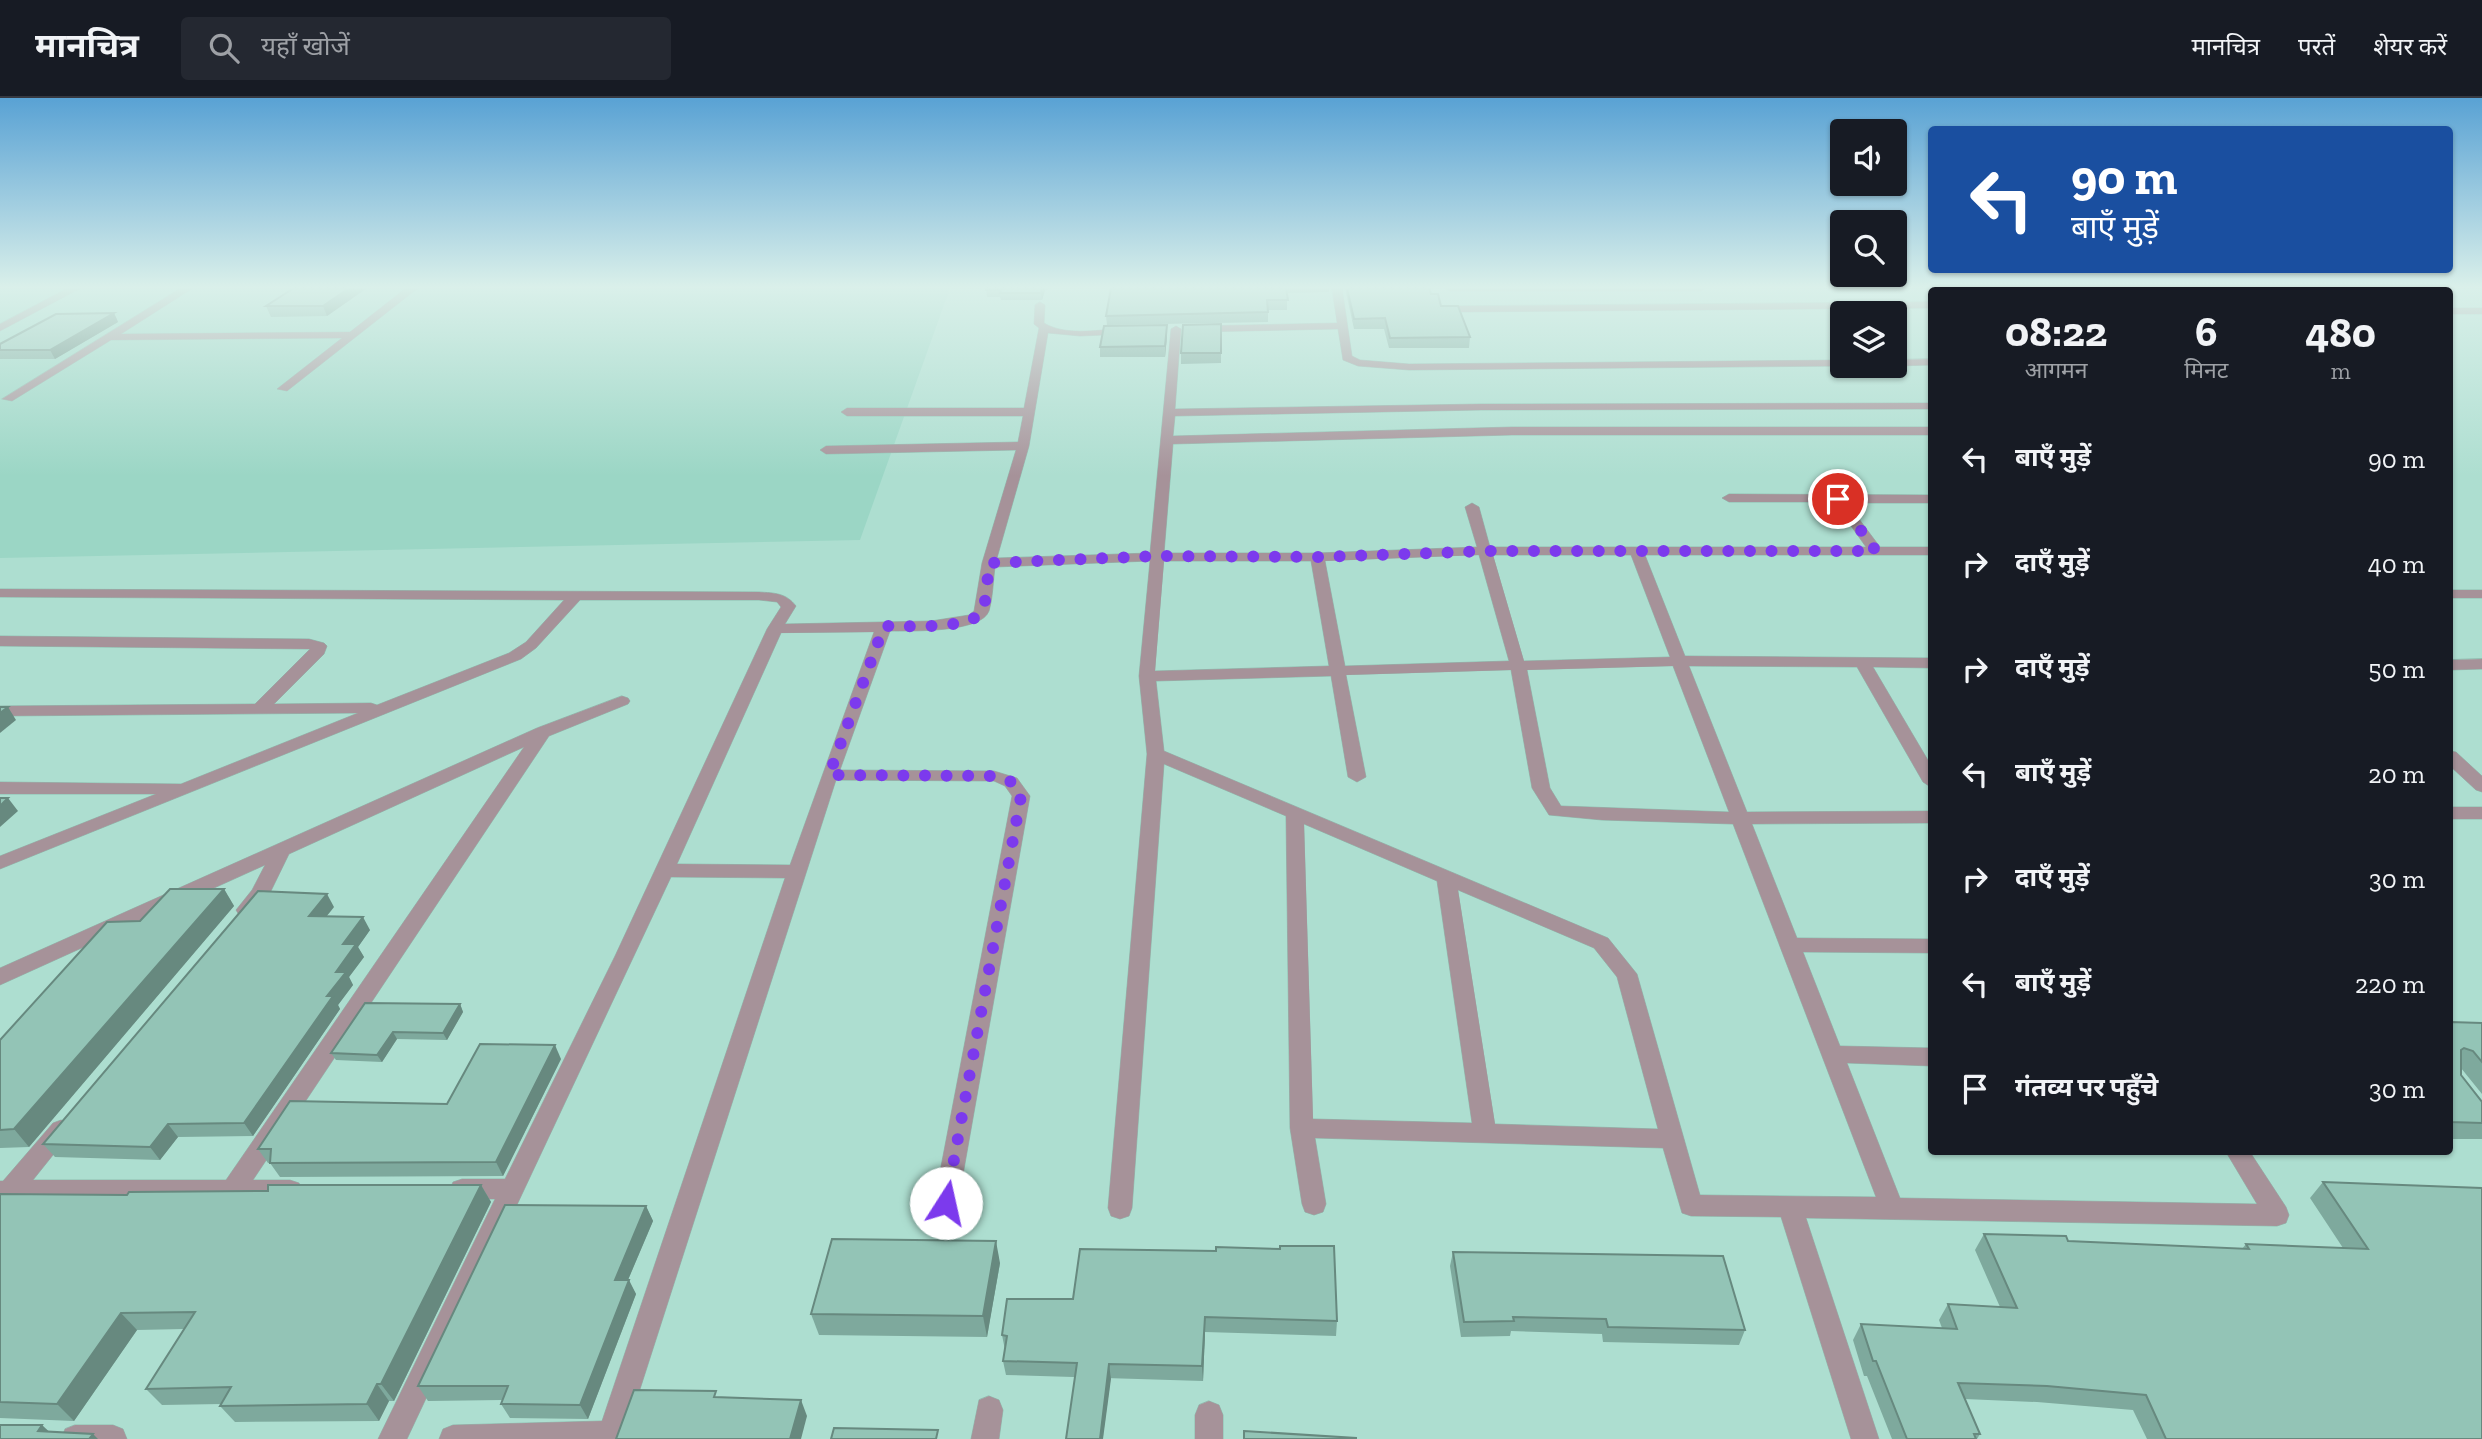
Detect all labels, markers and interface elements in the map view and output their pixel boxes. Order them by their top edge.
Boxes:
search box [181,17,671,80]
text: मानचित्र [35,26,139,65]
icon: search [205,29,243,67]
text: यहाँ खोजें [261,30,350,62]
text: मानचित्र [2192,32,2260,61]
text: परतें [2298,32,2335,61]
text: शेयर करें [2373,32,2447,61]
map controls [1830,119,1907,378]
button: sound [1830,119,1907,196]
text: 90 m [2071,148,2178,207]
icon: left [1956,154,2047,245]
text: बाएँ मुड़ें [2071,208,2159,246]
button: search [1830,210,1907,287]
button: layers [1830,301,1907,378]
text: 08:22 [2005,306,2107,357]
text: 6 [2195,306,2218,357]
text: 480 [2305,307,2376,358]
text: आगमन [2025,356,2088,384]
text: मिनट [2184,356,2228,384]
text: m [2331,357,2351,385]
icon: left [1956,440,1994,478]
text: बाएँ मुड़ें [2015,441,2091,473]
text: 90 m [2368,443,2425,475]
pin [1808,469,1868,529]
icon: arrive [1819,480,1857,518]
icon: right [1956,545,1994,583]
text: दाएँ मुड़ें [2015,546,2090,578]
text: 40 m [2368,548,2425,580]
icon: right [1956,650,1994,688]
text: दाएँ मुड़ें [2015,651,2090,683]
text: 50 m [2368,653,2425,685]
icon: left [1956,755,1994,793]
text: बाएँ मुड़ें [2015,756,2091,788]
text: 20 m [2368,758,2425,790]
icon: right [1956,860,1994,898]
text: दाएँ मुड़ें [2015,861,2090,893]
text: 30 m [2369,863,2425,895]
icon: left [1956,965,1994,1003]
text: बाएँ मुड़ें [2015,966,2091,998]
text: 220 m [2355,968,2425,1000]
icon: arrive [1956,1070,1994,1108]
text: गंतव्य पर पहुँचे [2015,1071,2158,1103]
text: 30 m [2369,1073,2425,1105]
position arrow [909,1166,983,1240]

